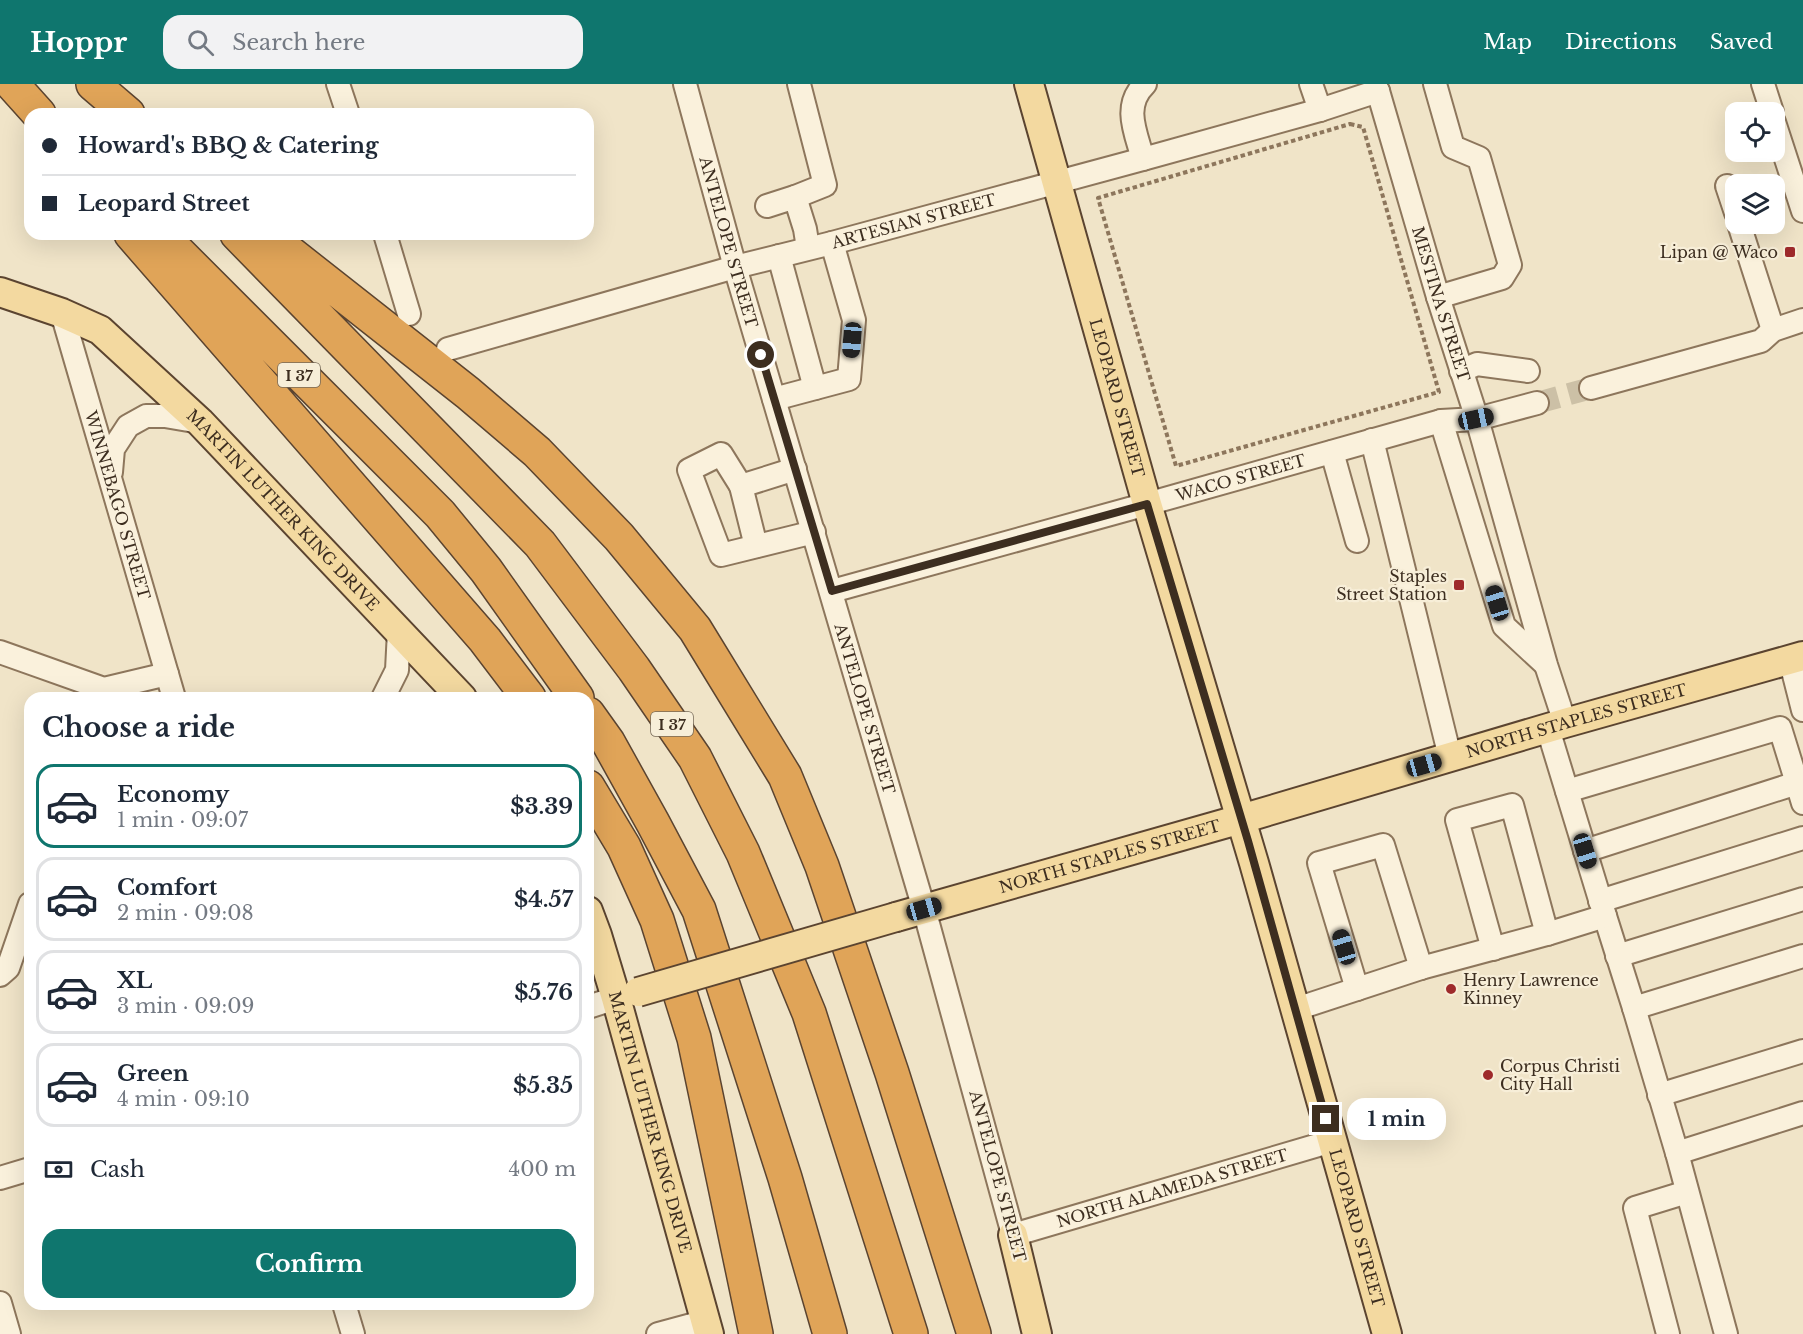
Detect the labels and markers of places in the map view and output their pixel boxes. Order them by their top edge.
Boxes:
place label: Lipan @ Waco [1660,242,1778,262]
marker: Lipan @ Waco [1783,245,1797,259]
place label: Staples Street Station [1336,566,1447,604]
marker: Staples Street Station [1452,578,1466,592]
place label: Henry Lawrence Kinney [1463,970,1599,1008]
marker: Henry Lawrence Kinney [1444,982,1458,996]
place label: Corpus Christi City Hall [1500,1056,1621,1094]
marker: Corpus Christi City Hall [1481,1068,1495,1082]

